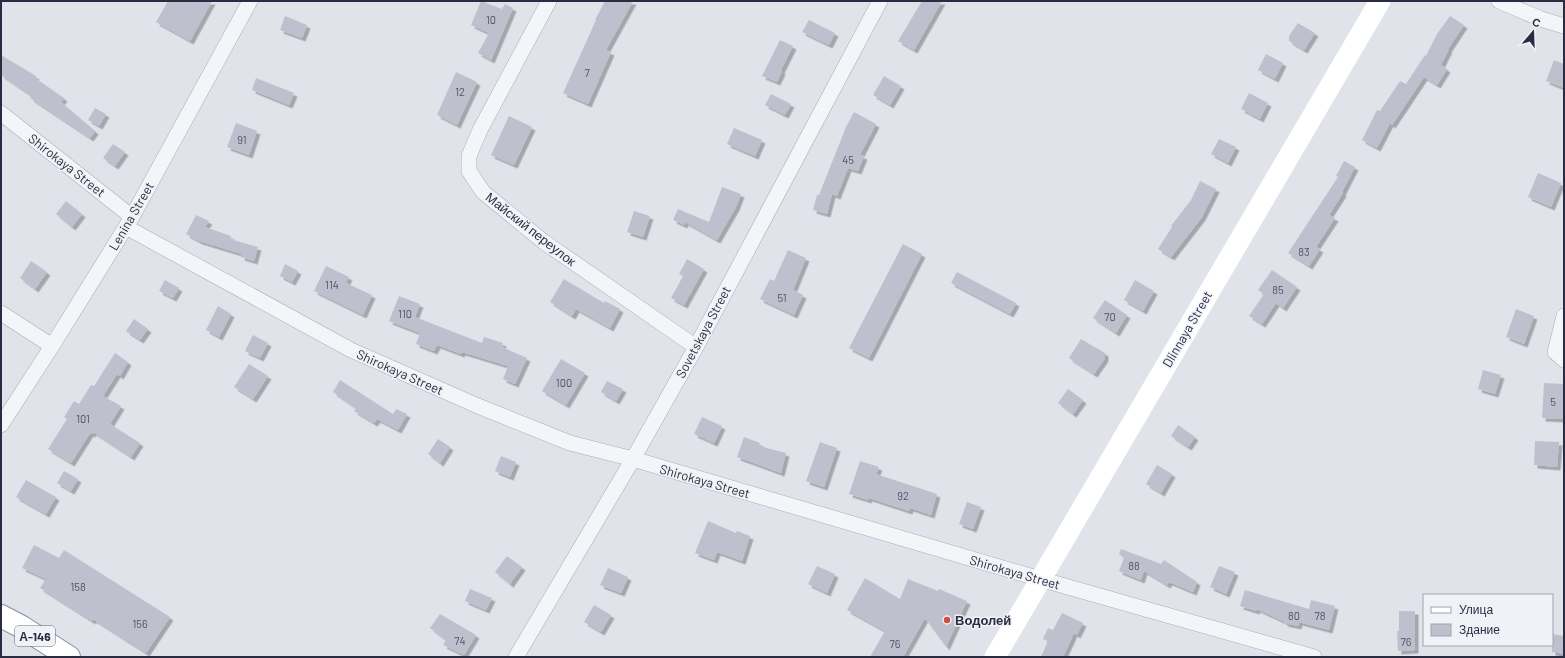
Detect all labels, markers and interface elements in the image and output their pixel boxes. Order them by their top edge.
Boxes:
north arrow [1513,12,1553,52]
house number: 10 [486,13,496,26]
text: С [1531,15,1542,30]
house number: 7 [584,66,590,79]
house number: 12 [455,85,465,98]
street label: Shirokaya Street [25,130,109,200]
house number: 91 [237,133,247,146]
house number: 45 [842,153,854,166]
street label: Lenina Street [105,179,157,253]
street label: Майский переулок [483,189,580,269]
house number: 83 [1298,245,1310,258]
house number: 114 [325,278,339,291]
street label: Sovetskaya Street [672,283,734,381]
house number: 85 [1272,283,1284,296]
street label: Dlinnaya Street [1159,288,1215,370]
house number: 51 [777,291,787,304]
house number: 110 [398,307,412,320]
house number: 70 [1104,310,1116,323]
street label: Shirokaya Street [354,346,446,398]
house number: 100 [556,376,572,389]
house number: 5 [1550,395,1556,408]
house number: 101 [76,412,90,425]
street label: Shirokaya Street [658,460,752,502]
house number: 92 [897,489,909,502]
street label: Shirokaya Street [968,551,1062,593]
house number: 88 [1128,559,1140,572]
house number: 158 [70,580,86,593]
legend [1423,594,1553,646]
text: Улица [1459,602,1493,617]
house number: 80 [1288,609,1300,622]
house number: 78 [1315,609,1326,622]
place label: Водолей [955,612,1011,628]
marker: Водолей [942,615,952,625]
house number: 156 [132,617,148,630]
text: Здание [1459,622,1500,637]
road number: А-146 [15,626,55,646]
house number: 74 [454,634,466,647]
house number: 76 [1401,635,1412,648]
house number: 76 [890,637,901,650]

